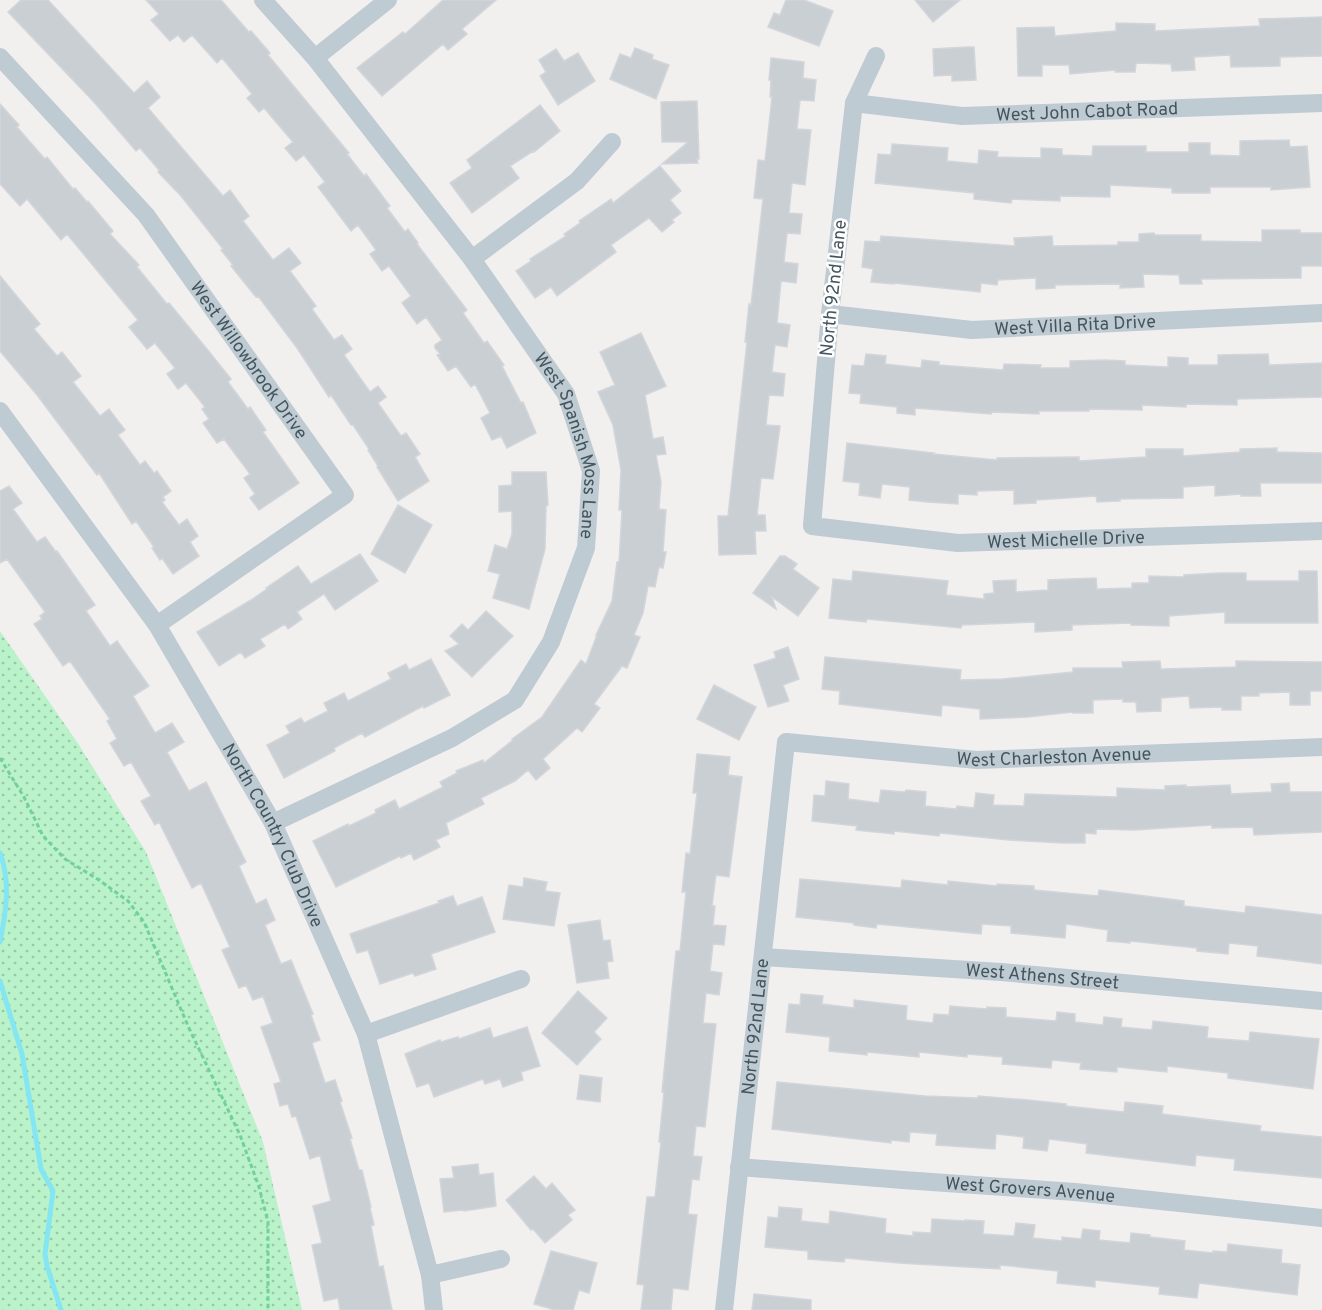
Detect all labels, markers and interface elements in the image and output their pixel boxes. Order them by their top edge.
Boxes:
street label: West John Cabot Road [996,98,1179,128]
street label: North 92nd Lane [816,219,853,358]
street label: West Willowbrook Drive [184,277,312,444]
street label: West Villa Rita Drive [994,311,1156,342]
street label: West Spanish Moss Lane [528,349,601,540]
street label: West Michelle Drive [987,527,1145,555]
street label: North Country Club Drive [216,740,328,931]
street label: West Charleston Avenue [955,743,1152,773]
street label: North 92nd Lane [738,957,775,1096]
street label: West Athens Street [965,960,1120,996]
street label: West Grovers Avenue [944,1173,1116,1209]

